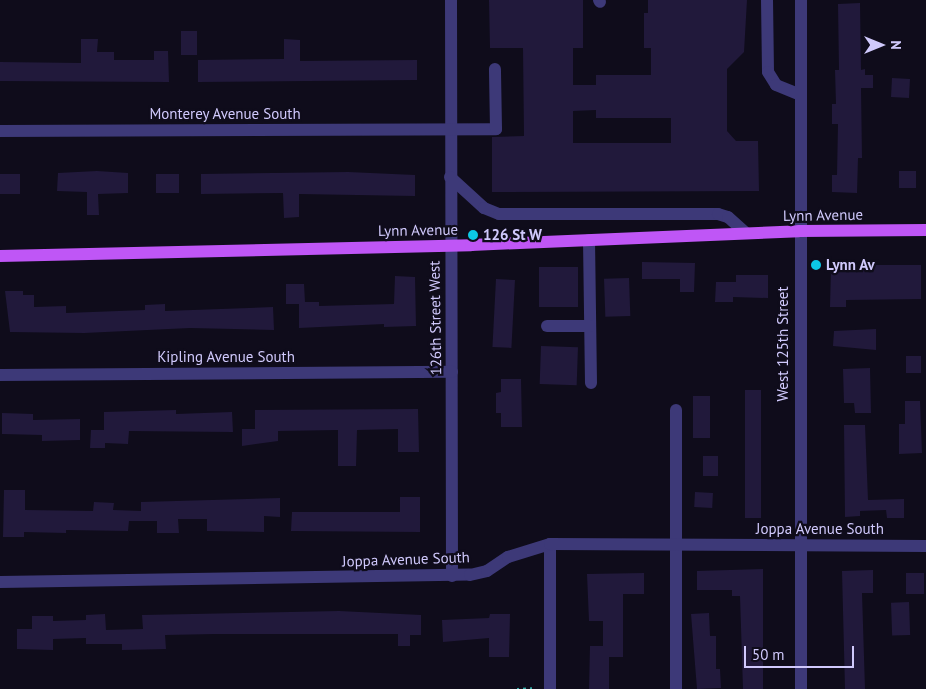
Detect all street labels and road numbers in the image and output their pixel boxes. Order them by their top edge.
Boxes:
street label: Monterey Avenue South [149,105,301,123]
street label: Lynn Avenue [783,205,863,225]
street label: Lynn Avenue [378,220,458,240]
street label: 126th Street West [425,260,445,376]
street label: West 125th Street [774,287,792,401]
street label: Kipling Avenue South [157,348,295,366]
street label: Joppa Avenue South [756,520,884,538]
street label: Joppa Avenue South [342,548,470,570]

